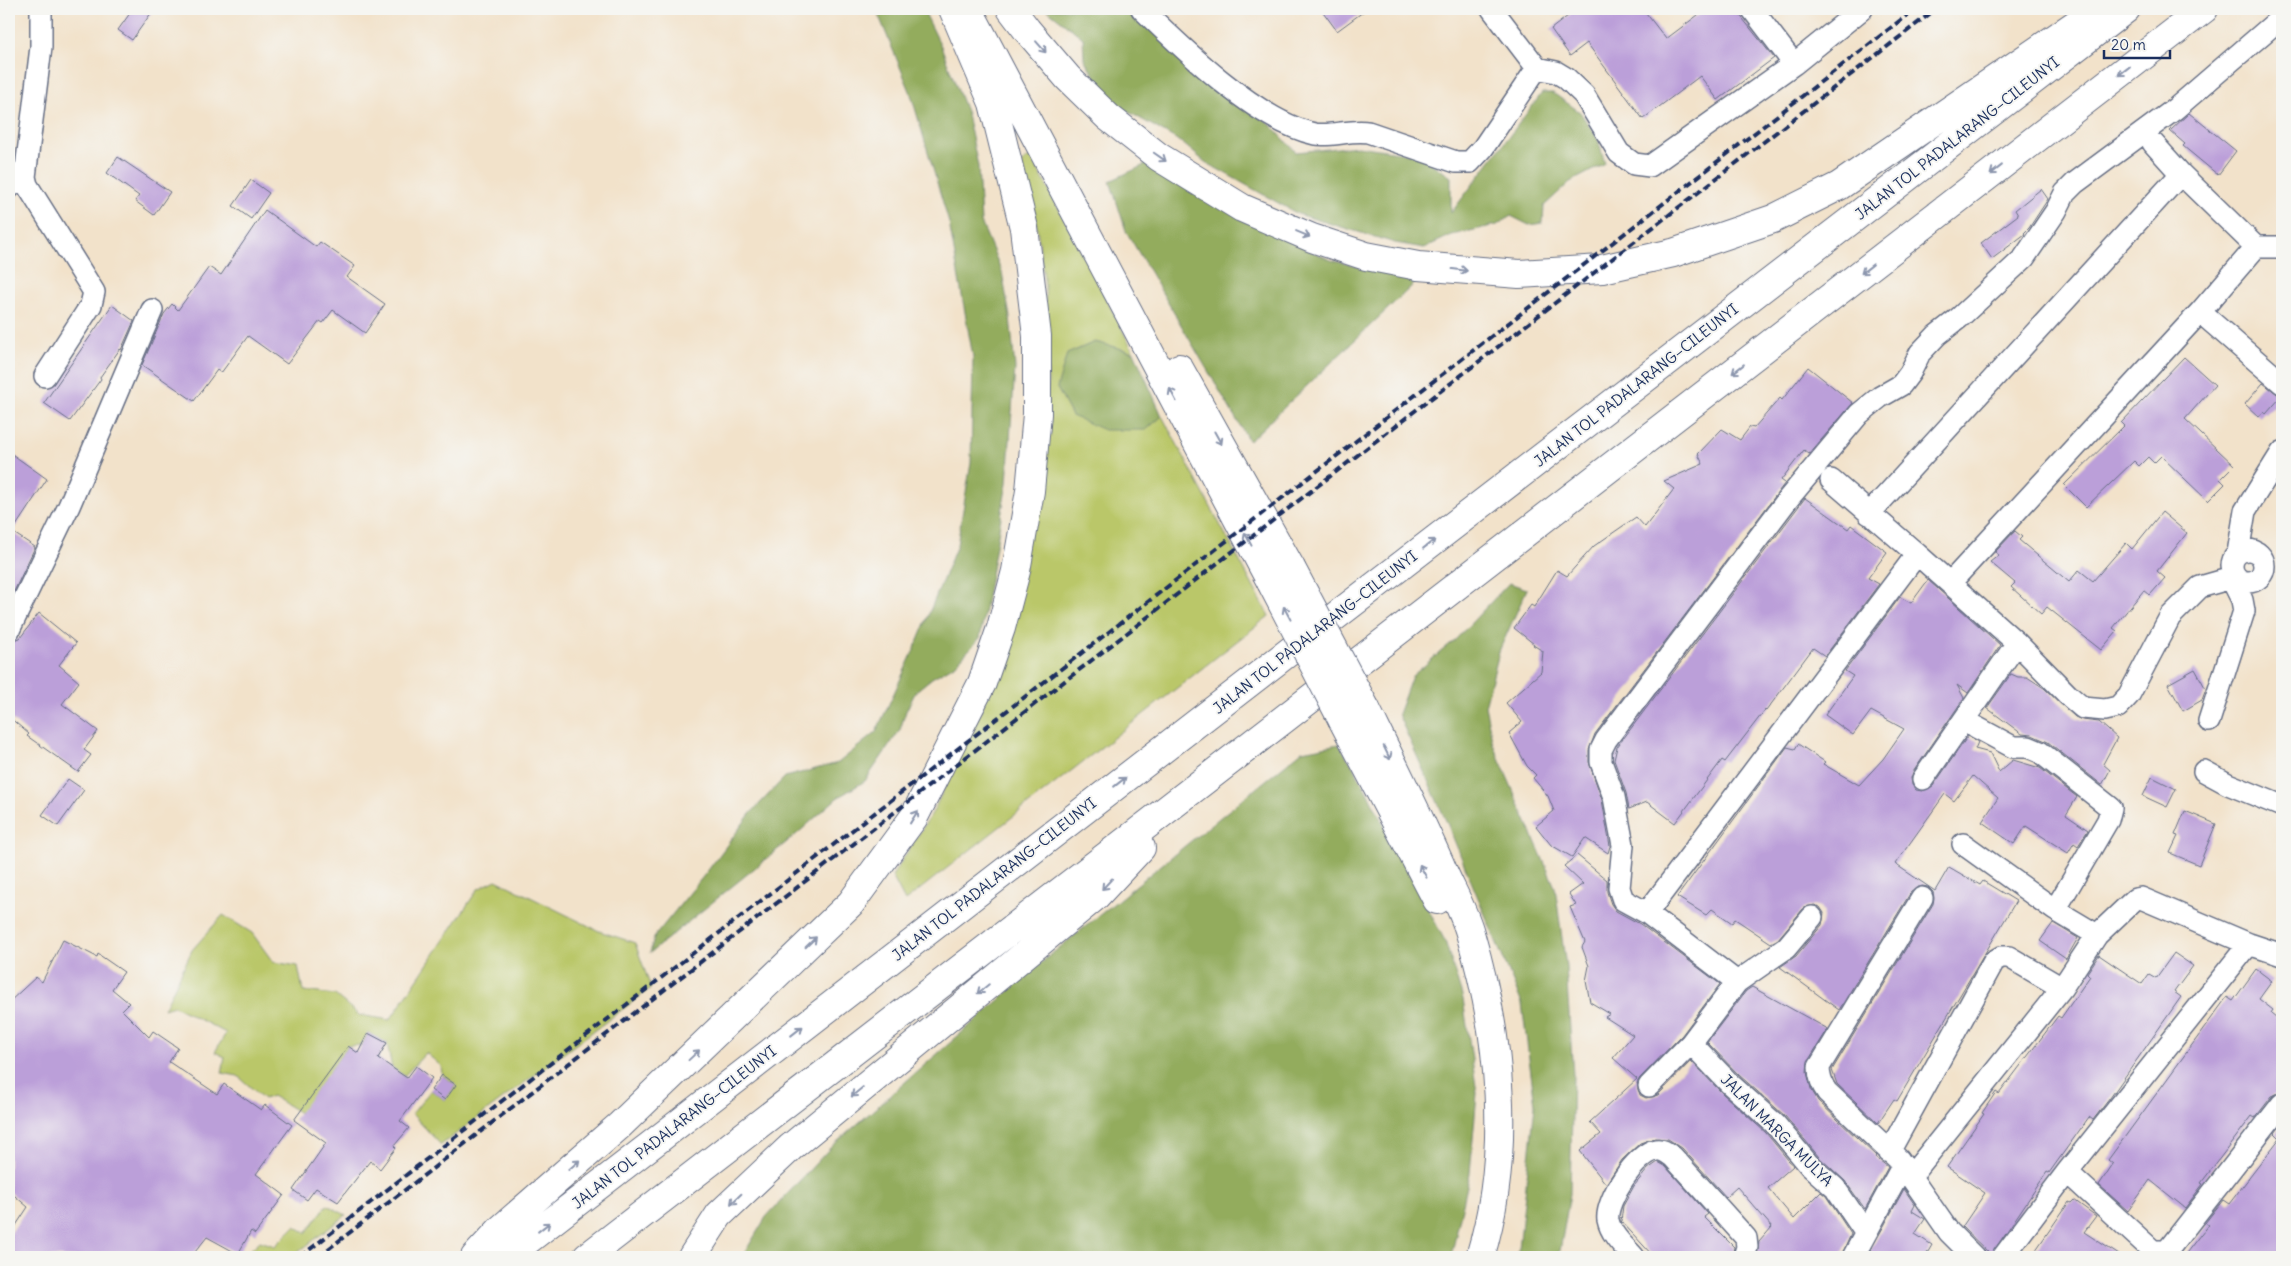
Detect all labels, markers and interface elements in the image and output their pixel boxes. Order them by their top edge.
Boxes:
scale bar [2104,28,2170,60]
text: 20 m [2111,35,2146,54]
one-way arrow [1036,40,1047,53]
street label: JALAN TOL PADALARANG–CILEUNYI [1851,52,2063,224]
one-way arrow [2118,65,2131,76]
one-way arrow [1153,152,1167,162]
one-way arrow [1989,165,2003,175]
one-way arrow [1295,230,1310,240]
one-way arrow [1861,264,1874,275]
one-way arrow [1452,265,1468,275]
street label: JALAN TOL PADALARANG–CILEUNYI [1530,299,1742,471]
one-way arrow [1732,363,1745,374]
one-way arrow [1168,388,1177,403]
one-way arrow [1214,430,1224,444]
one-way arrow [1243,532,1252,547]
one-way arrow [1422,539,1435,550]
street label: JALAN TOL PADALARANG–CILEUNYI [1209,546,1421,718]
one-way arrow [1282,606,1292,621]
one-way arrow [1383,745,1392,760]
one-way arrow [1113,777,1126,788]
street label: JALAN TOL PADALARANG–CILEUNYI [888,793,1100,965]
one-way arrow [909,810,919,824]
one-way arrow [1418,864,1428,879]
one-way arrow [1101,878,1113,890]
one-way arrow [805,936,818,948]
one-way arrow [976,983,989,994]
one-way arrow [790,1026,803,1037]
street label: JALAN TOL PADALARANG–CILEUNYI [568,1041,780,1213]
one-way arrow [688,1049,700,1061]
street label: JALAN MARGA MULYA [1717,1070,1837,1190]
one-way arrow [851,1086,864,1097]
one-way arrow [568,1159,581,1170]
one-way arrow [729,1193,742,1205]
one-way arrow [537,1222,550,1233]

